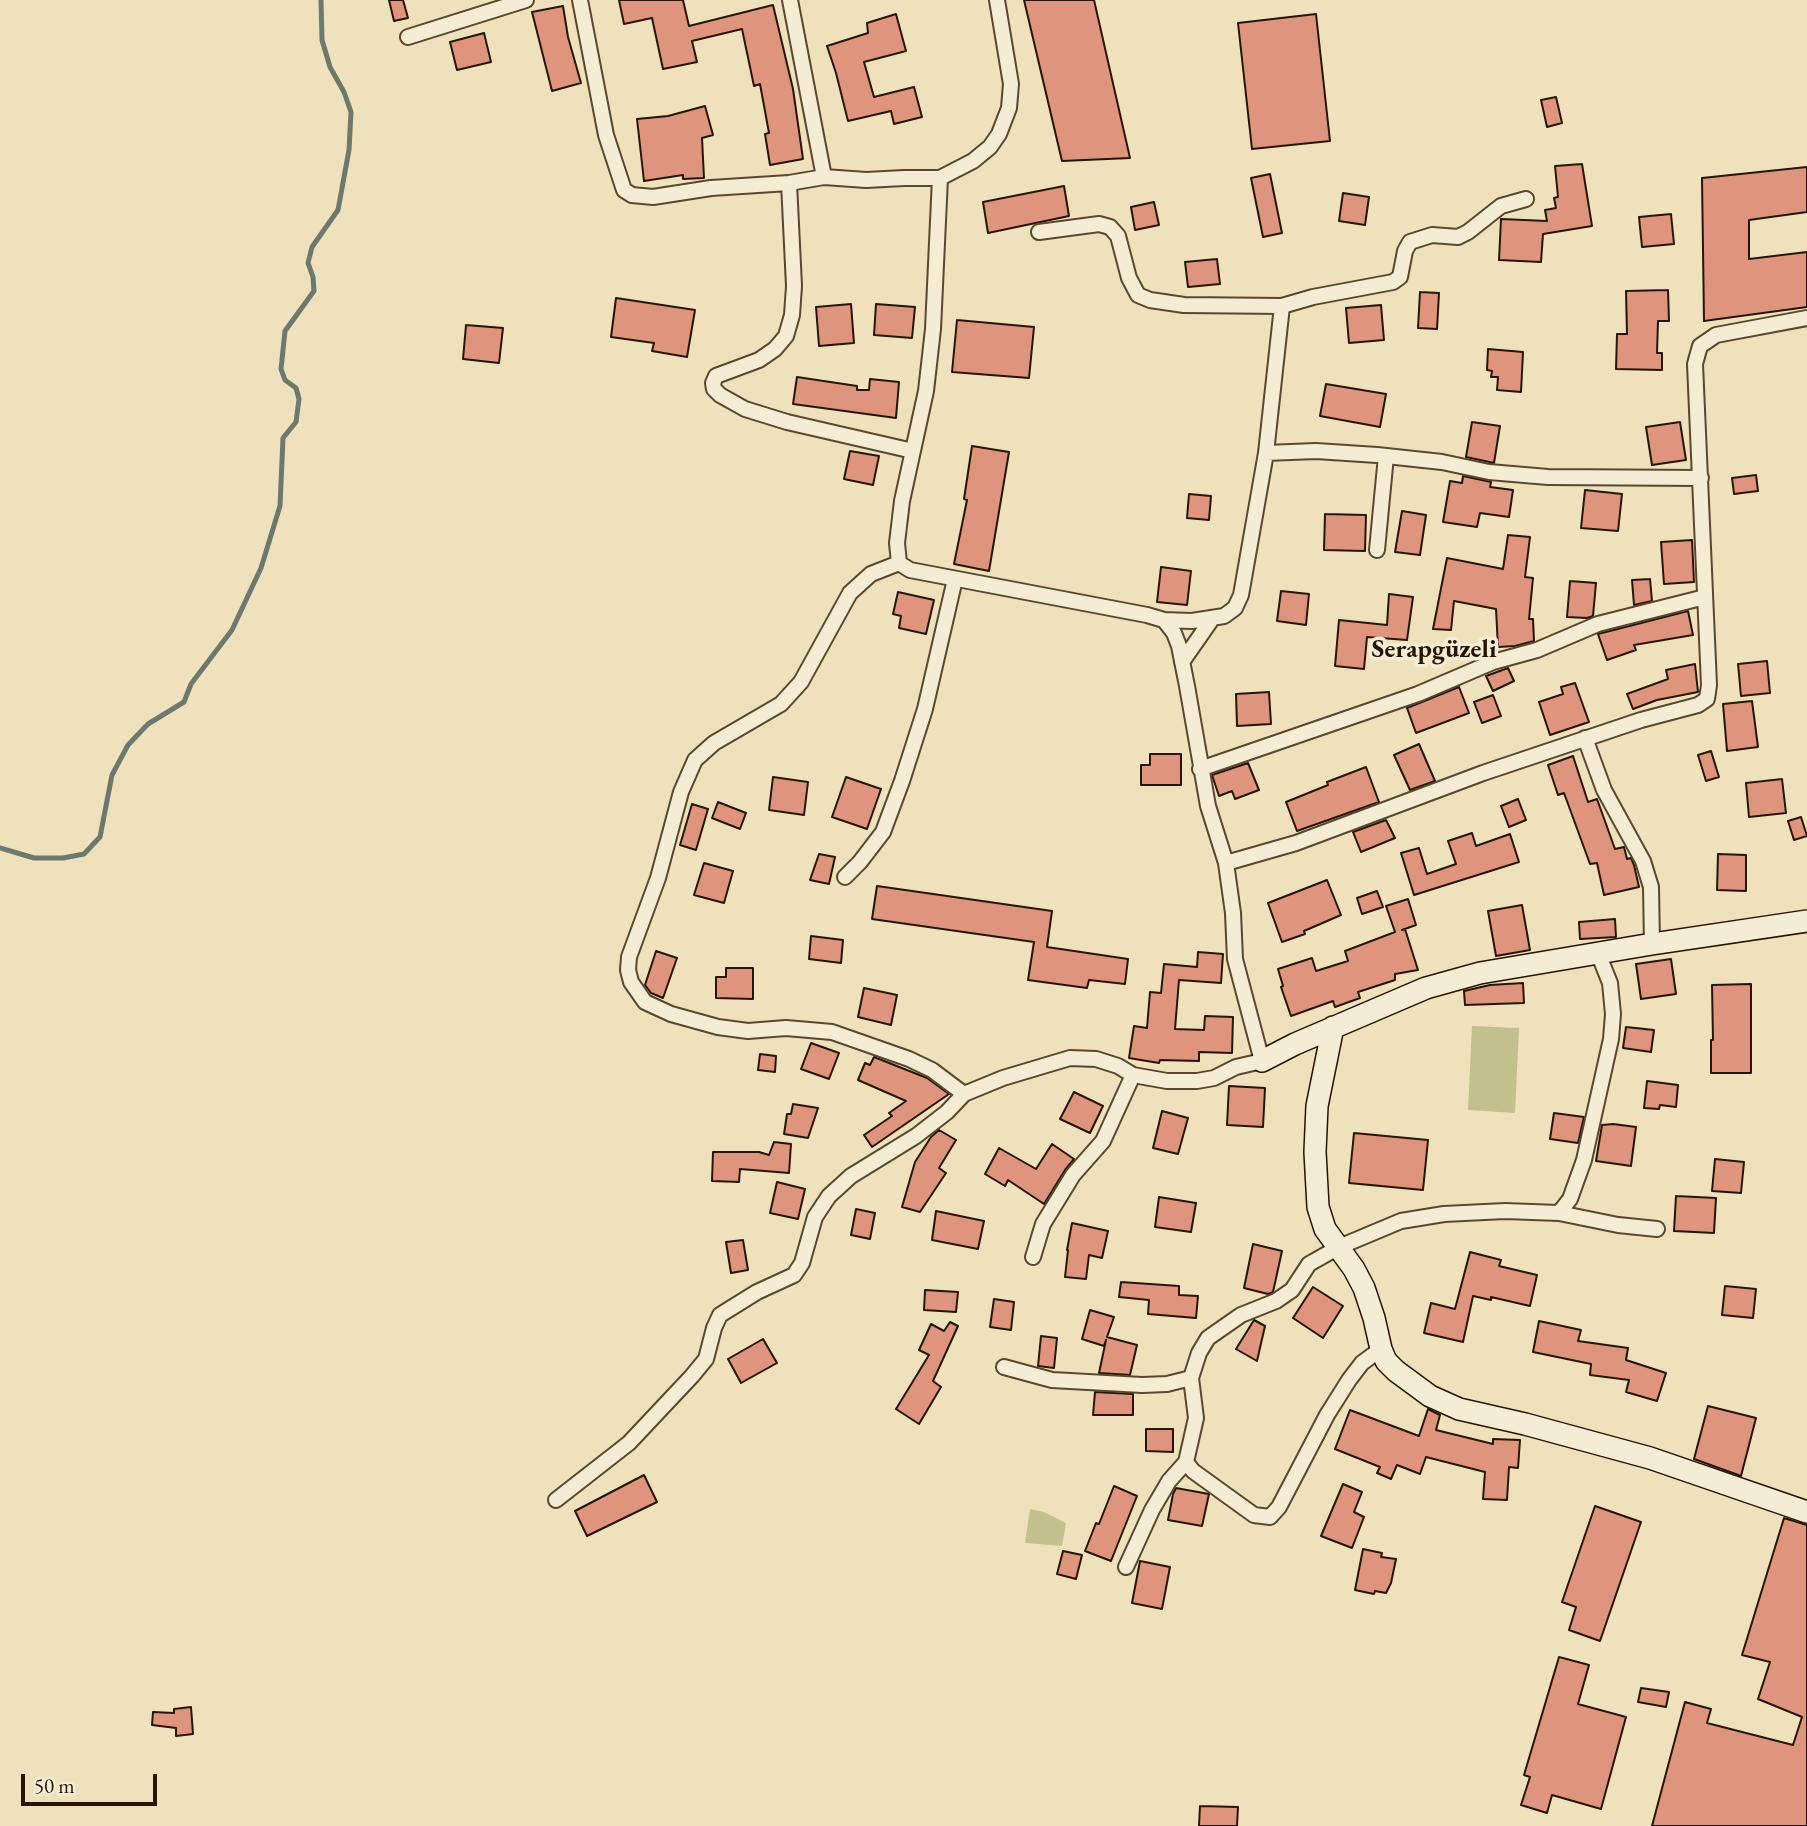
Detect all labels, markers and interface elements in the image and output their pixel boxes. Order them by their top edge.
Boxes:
district label: Serapgüzeli [1371,634,1497,666]
scale bar [24,1759,161,1803]
text: 50 m [34,1772,75,1799]

